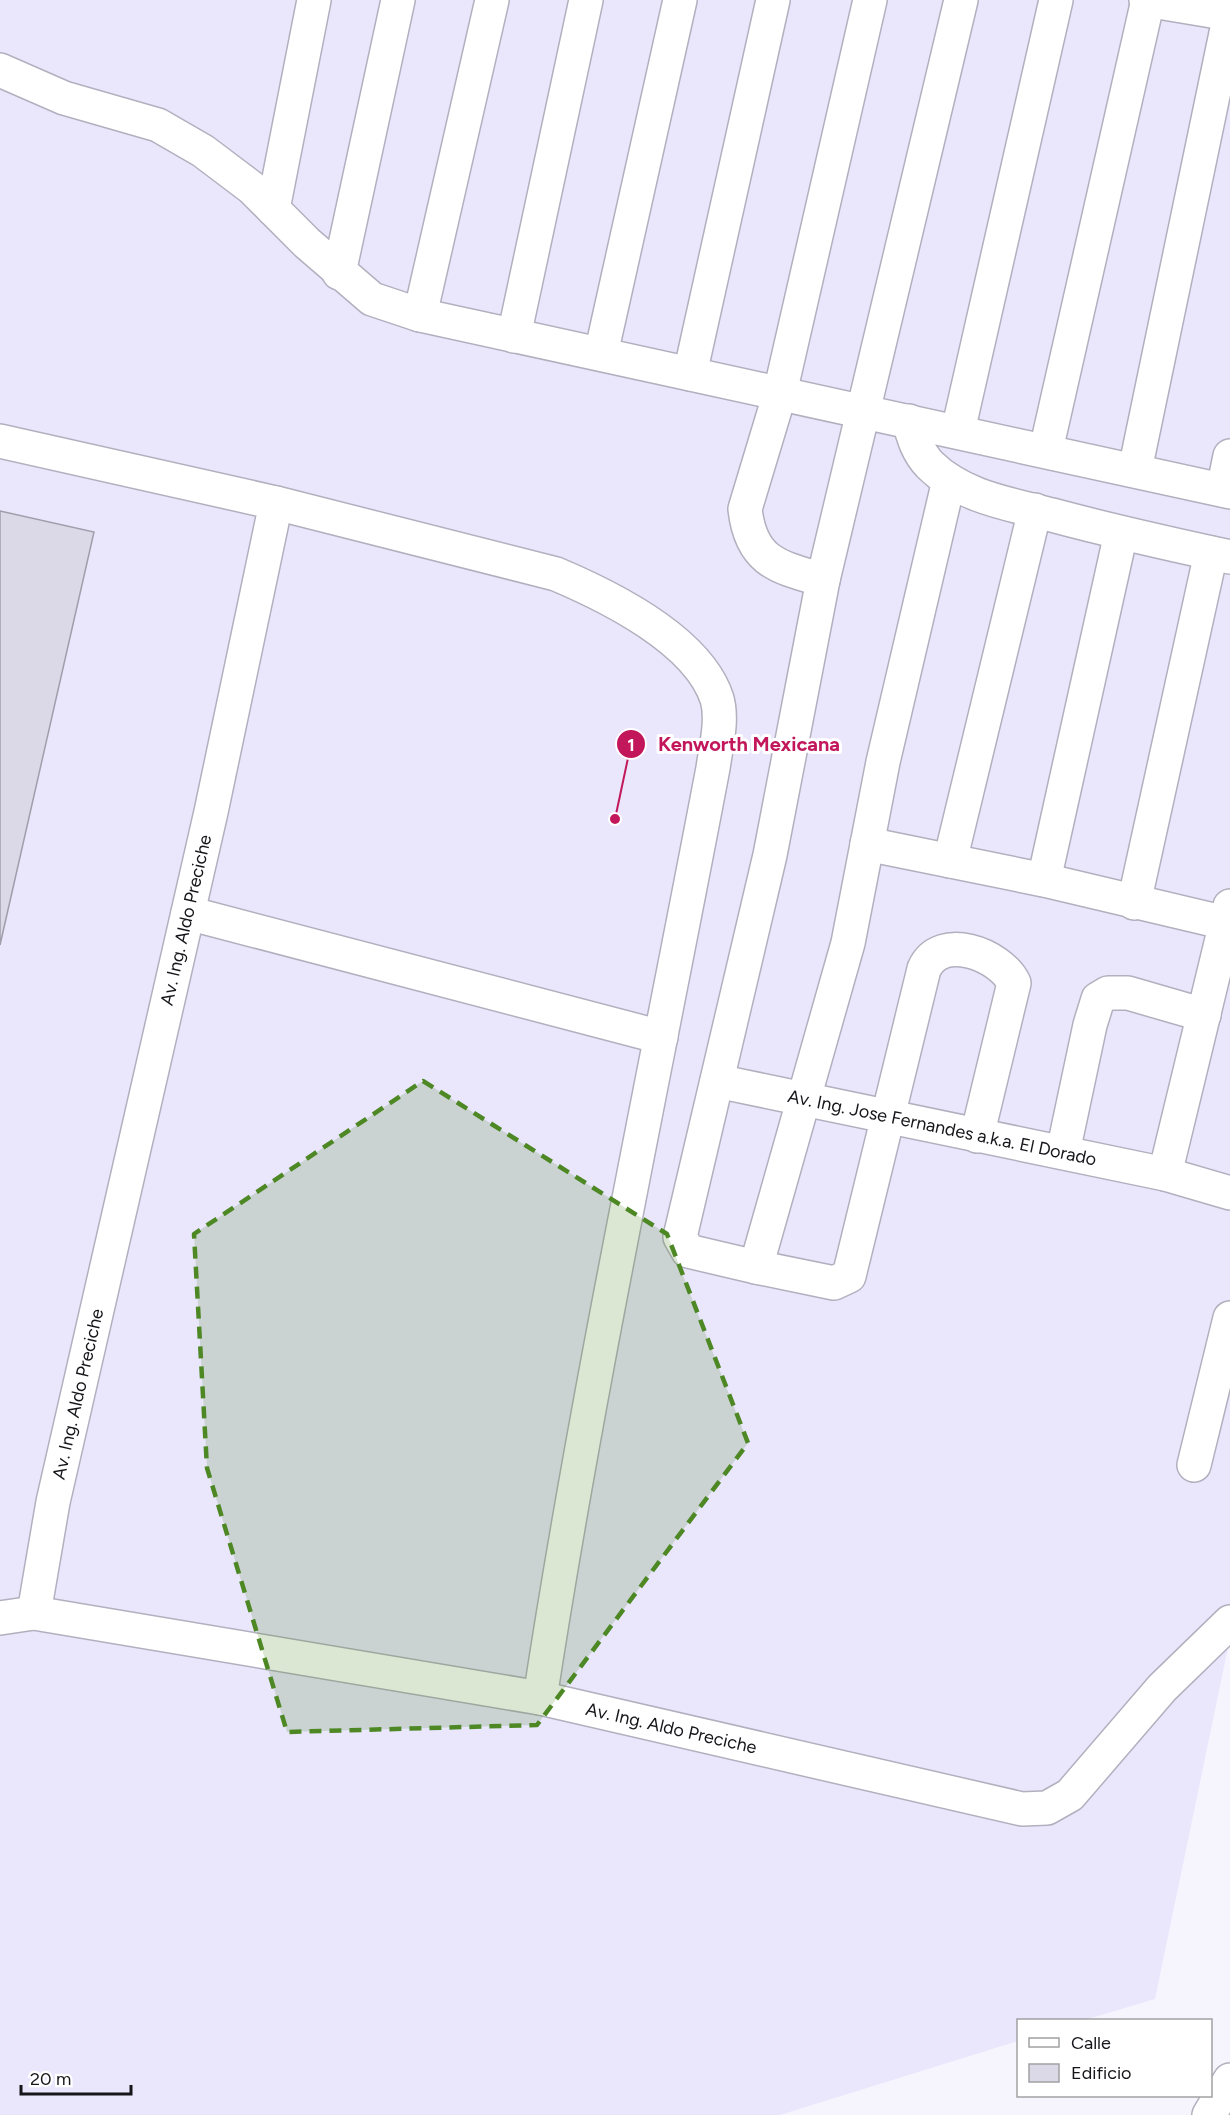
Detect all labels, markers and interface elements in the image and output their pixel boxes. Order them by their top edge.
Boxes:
callout: Kenworth Mexicana [616,725,852,763]
text: Kenworth Mexicana [658,732,840,756]
text: 1 [627,734,635,756]
street label: Av. Ing. Aldo Preciche [156,832,216,1008]
street label: Av. Ing. Jose Fernandes a.k.a. El Dorado [786,1085,1099,1171]
street label: Av. Ing. Aldo Preciche [48,1306,108,1482]
street label: Av. Ing. Aldo Preciche [584,1698,759,1759]
legend [1017,2019,1212,2097]
text: Calle [1071,2032,1111,2054]
scale bar [21,2058,130,2096]
text: Edificio [1071,2062,1132,2084]
text: 20 m [30,2068,71,2090]

